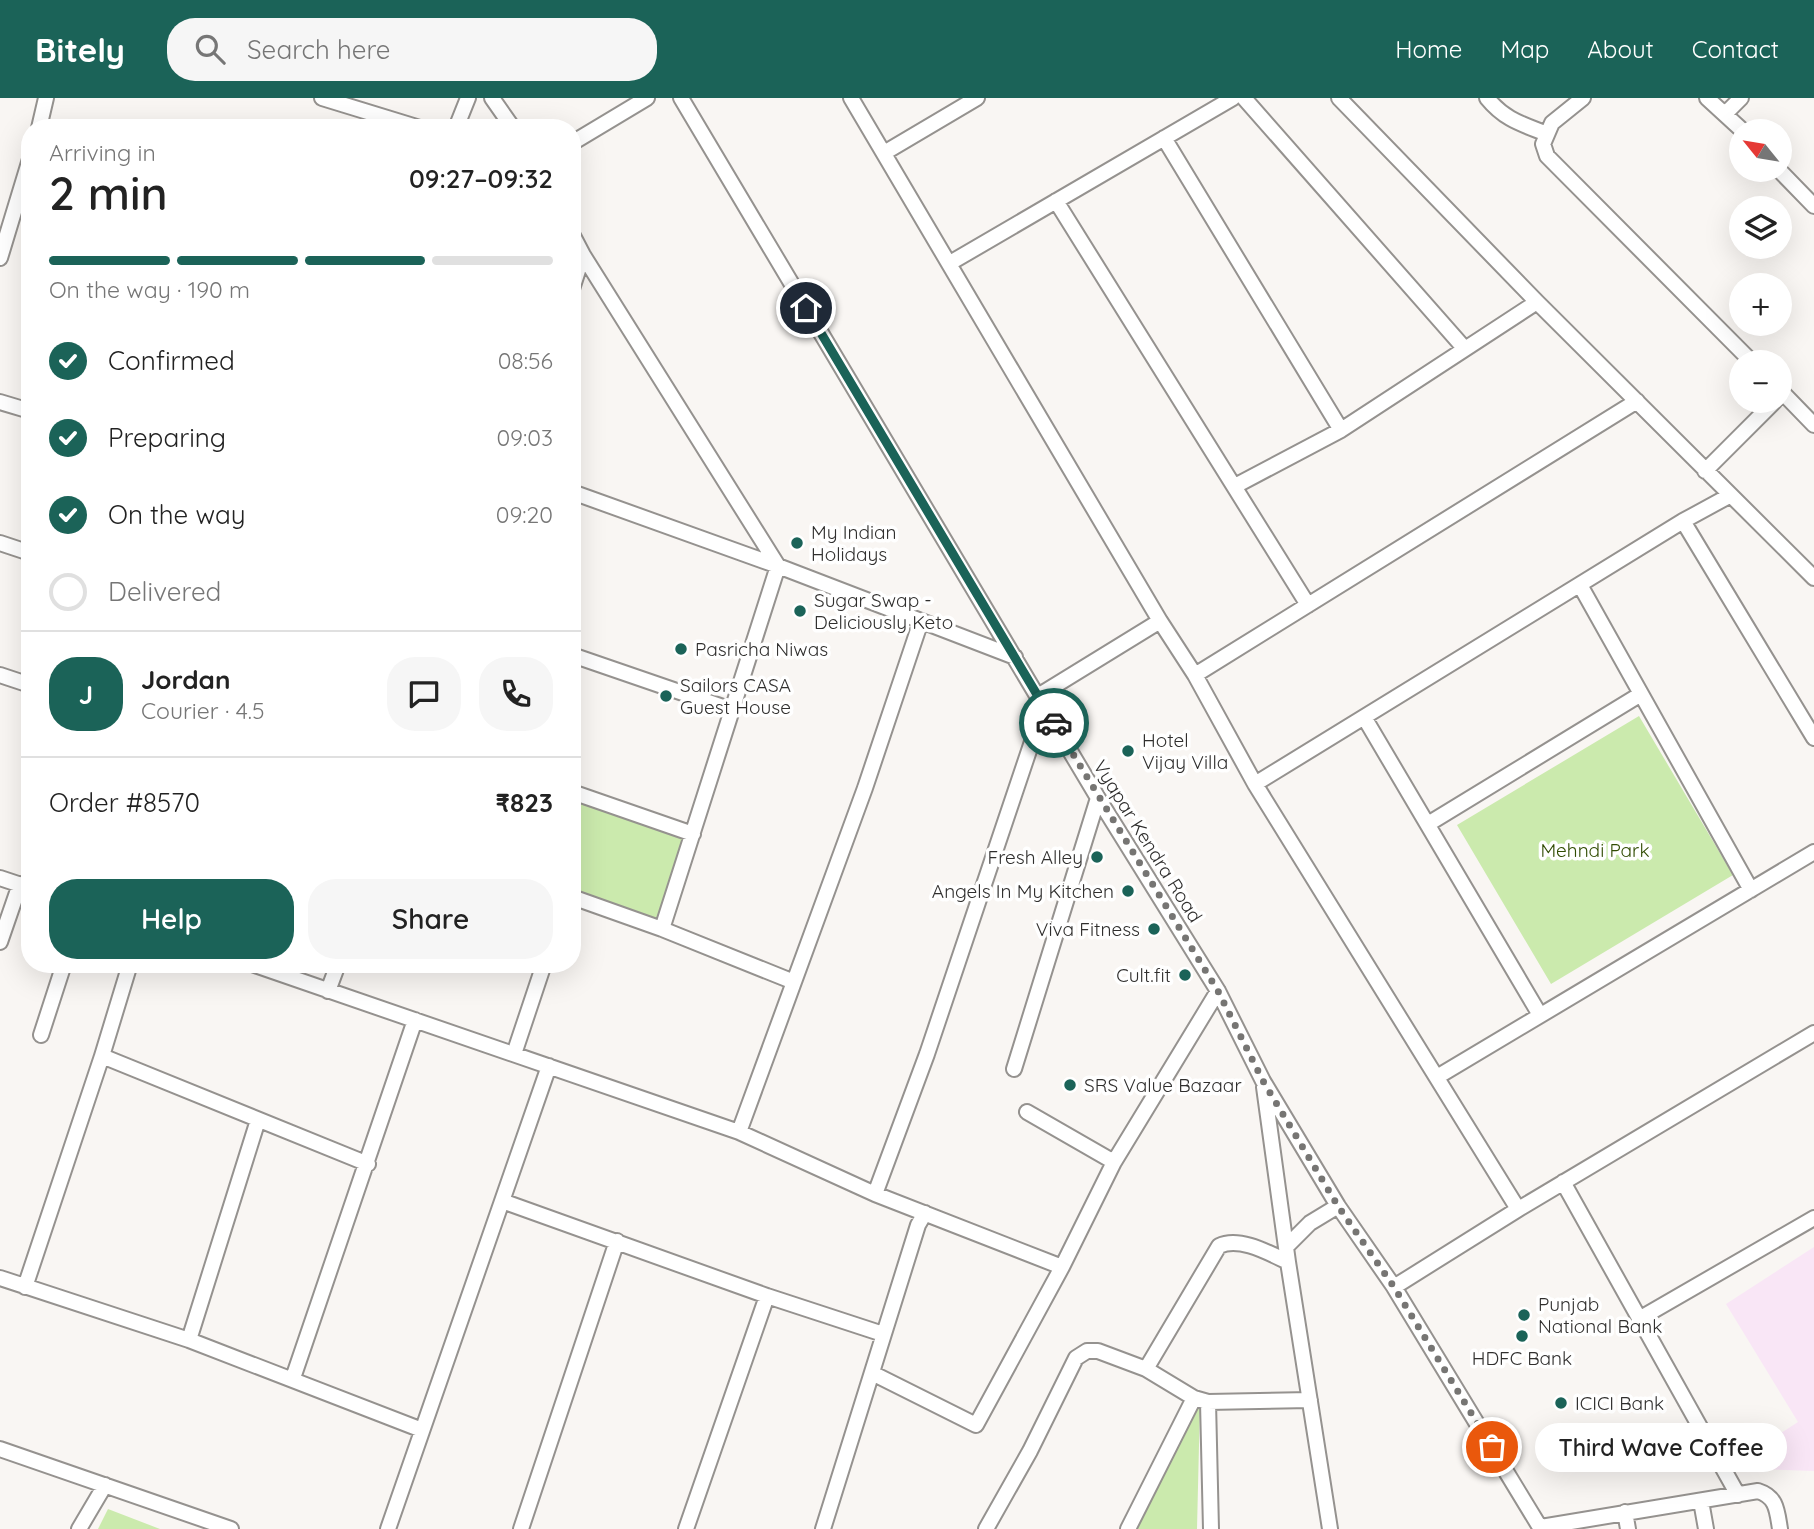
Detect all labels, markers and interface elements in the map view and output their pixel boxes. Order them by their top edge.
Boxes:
search box [167,18,657,81]
text: Bitely [35,29,125,70]
icon: search [191,30,229,68]
text: Search here [247,33,391,66]
text: Home [1395,34,1462,64]
text: Map [1500,34,1549,64]
text: About [1587,34,1654,64]
text: Contact [1692,34,1779,64]
north arrow [1729,119,1792,182]
map controls [1729,119,1792,413]
text: Arriving in [49,138,156,167]
text: 09:27–09:32 [409,162,553,195]
text: 2 min [49,164,168,222]
button: layers [1729,196,1792,259]
button: + [1729,273,1792,336]
text: On the way · 190 m [49,275,250,304]
pin [776,278,836,338]
icon: home [787,289,825,327]
icon: check [49,342,87,380]
text: Confirmed [108,344,235,377]
text: 08:56 [498,346,553,375]
button: − [1729,350,1792,413]
icon: check [49,419,87,457]
text: Preparing [108,421,226,454]
text: 09:03 [496,423,553,452]
icon: check [49,496,87,534]
text: On the way [108,498,246,531]
text: 09:20 [496,500,553,529]
place label: My Indian Holidays [811,520,897,566]
marker: My Indian Holidays [789,535,805,551]
text: Delivered [108,575,221,608]
place label: Sugar Swap - Deliciously Keto [814,588,953,634]
marker: Sugar Swap - Deliciously Keto [792,603,808,619]
place label: Pasricha Niwas [695,637,828,661]
marker: Pasricha Niwas [673,641,689,657]
button: chat [387,657,461,731]
button: phone [479,657,553,731]
text: Jordan [141,663,230,696]
place label: Sailors CASA Guest House [680,673,791,719]
text: J [79,678,93,711]
marker: Sailors CASA Guest House [658,688,674,704]
courier [1019,688,1089,758]
text: Courier · 4.5 [141,696,265,725]
icon: car [1035,704,1073,742]
place label: Hotel Vijay Villa [1142,728,1228,774]
marker: Hotel Vijay Villa [1120,743,1136,759]
street label: Vyapar Kendra Road [1088,755,1208,927]
text: Order #8570 [49,786,200,819]
text: ₹823 [496,786,553,819]
park label: Mehndi Park [1540,838,1650,862]
place label: Fresh Alley [988,845,1083,869]
marker: Fresh Alley [1089,849,1105,865]
button: Help [49,879,294,959]
button: Share [308,879,553,959]
place label: Angels In My Kitchen [932,879,1114,903]
marker: Angels In My Kitchen [1120,883,1136,899]
place label: Viva Fitness [1036,917,1140,941]
marker: Viva Fitness [1146,921,1162,937]
place label: Cult.fit [1116,963,1171,987]
marker: Cult.fit [1177,967,1193,983]
place label: SRS Value Bazaar [1084,1073,1242,1097]
marker: SRS Value Bazaar [1062,1077,1078,1093]
place label: Punjab National Bank [1538,1292,1662,1338]
marker: Punjab National Bank [1516,1307,1532,1323]
marker: HDFC Bank [1514,1328,1530,1344]
place label: HDFC Bank [1472,1346,1572,1370]
place label: ICICI Bank [1575,1391,1664,1415]
marker: ICICI Bank [1553,1395,1569,1411]
pin [1462,1417,1522,1477]
callout: Third Wave Coffee [1534,1422,1786,1472]
icon: bag [1473,1428,1511,1466]
text: Third Wave Coffee [1558,1433,1764,1462]

